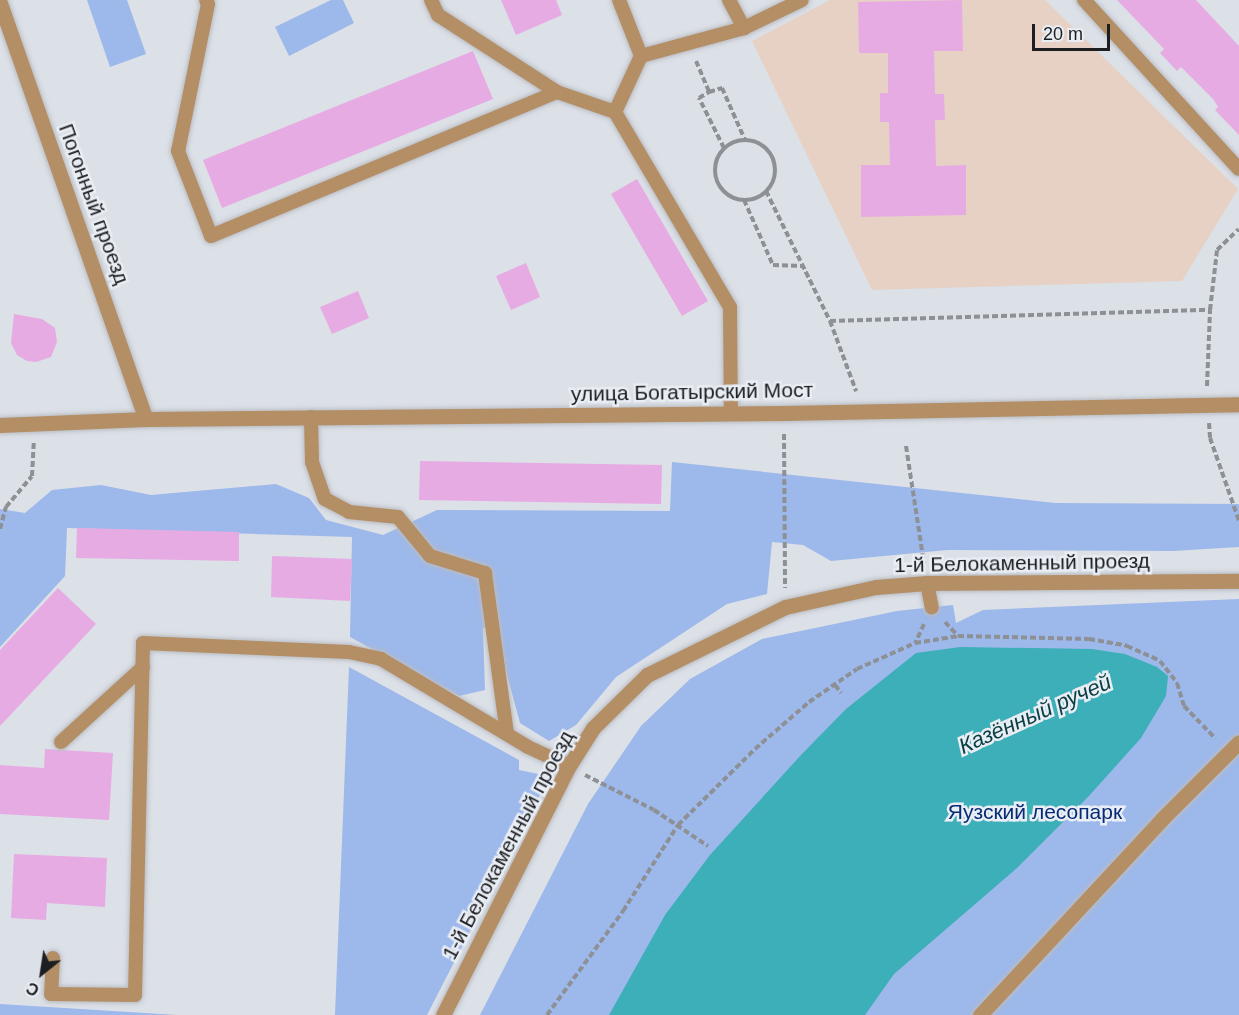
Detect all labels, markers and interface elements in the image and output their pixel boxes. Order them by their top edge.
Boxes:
scale bar [1035,12,1113,50]
text: 20 m [1043,24,1083,44]
street label: Погонный проезд [53,120,135,288]
street label: улица Богатырский Мост [571,377,813,407]
street label: 1-й Белокаменный проезд [894,548,1150,578]
water label: Казённый ручей [955,669,1115,759]
street label: 1-й Белокаменный проезд [437,726,579,964]
park label: Яузский лесопарк [948,799,1122,825]
north arrow [12,943,72,1003]
text: С [23,979,42,999]

